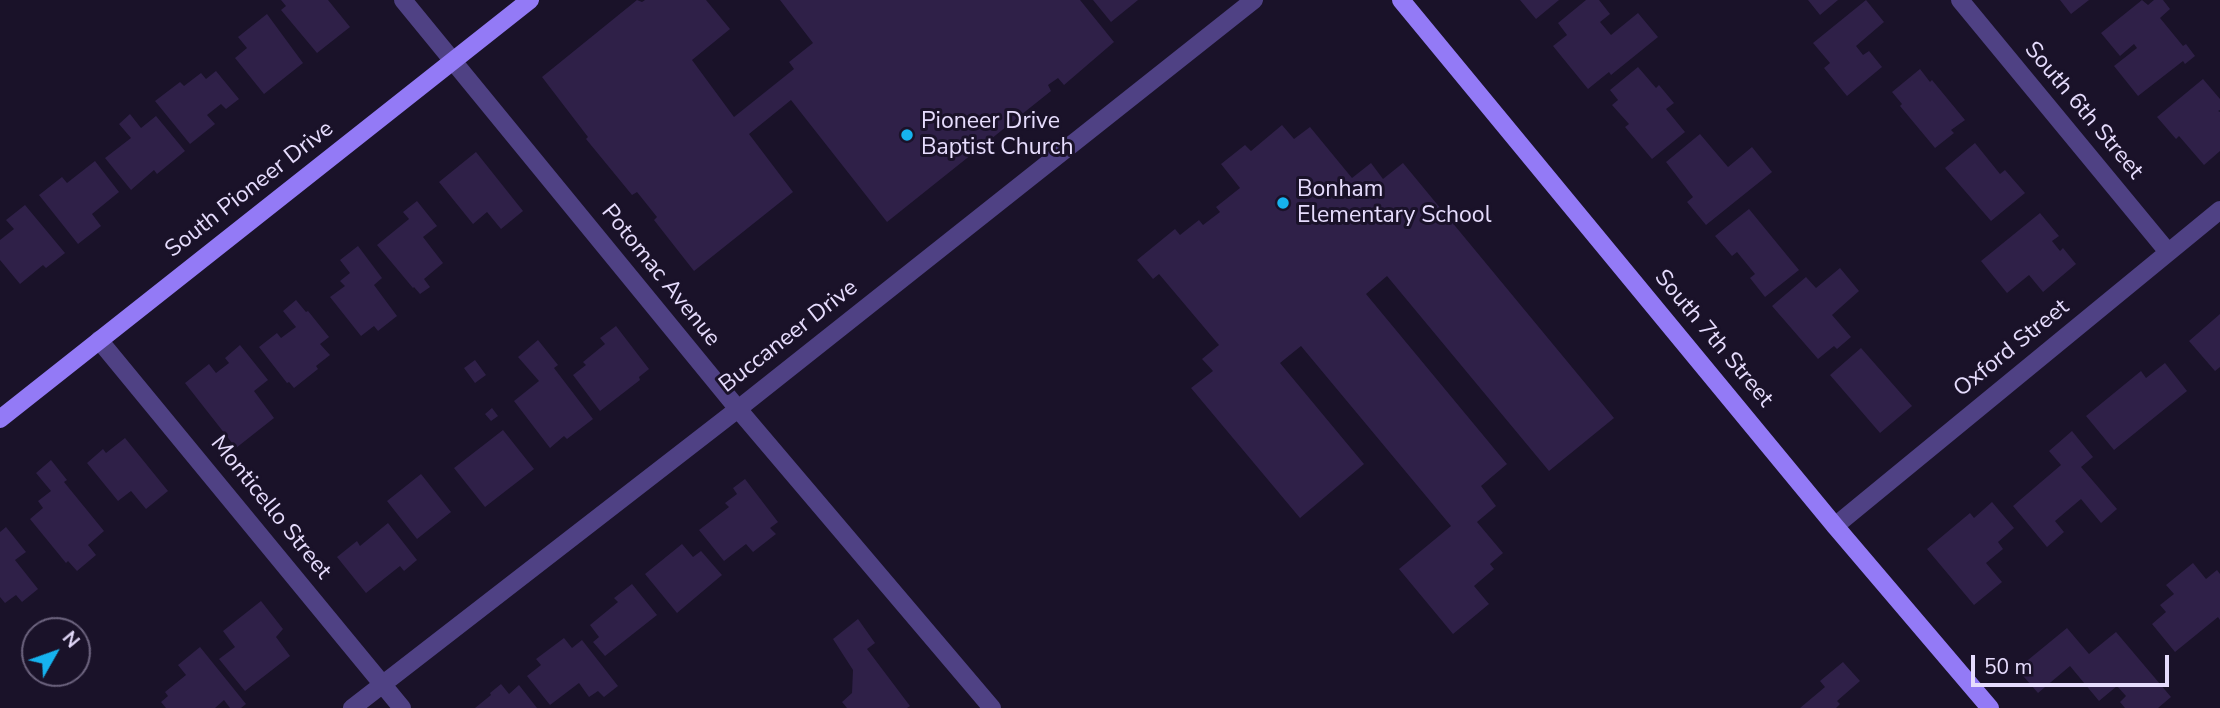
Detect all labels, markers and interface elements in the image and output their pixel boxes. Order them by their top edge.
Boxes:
street label: South 6th Street [2018,37,2148,185]
place label: Pioneer Drive Baptist Church [921,108,1074,162]
street label: South Pioneer Drive [160,116,340,264]
marker: Pioneer Drive Baptist Church [899,127,915,143]
place label: Bonham Elementary School [1297,176,1491,230]
marker: Bonham Elementary School [1275,195,1291,211]
street label: Potomac Avenue [594,200,726,352]
street label: South 7th Street [1648,265,1778,413]
street label: Buccaneer Drive [714,274,864,400]
street label: Oxford Street [1949,294,2075,404]
street label: Monticello Street [204,431,336,585]
north arrow [21,617,91,687]
text: N [56,626,85,654]
scale bar [1975,642,2173,686]
text: 50 m [1984,653,2033,681]

